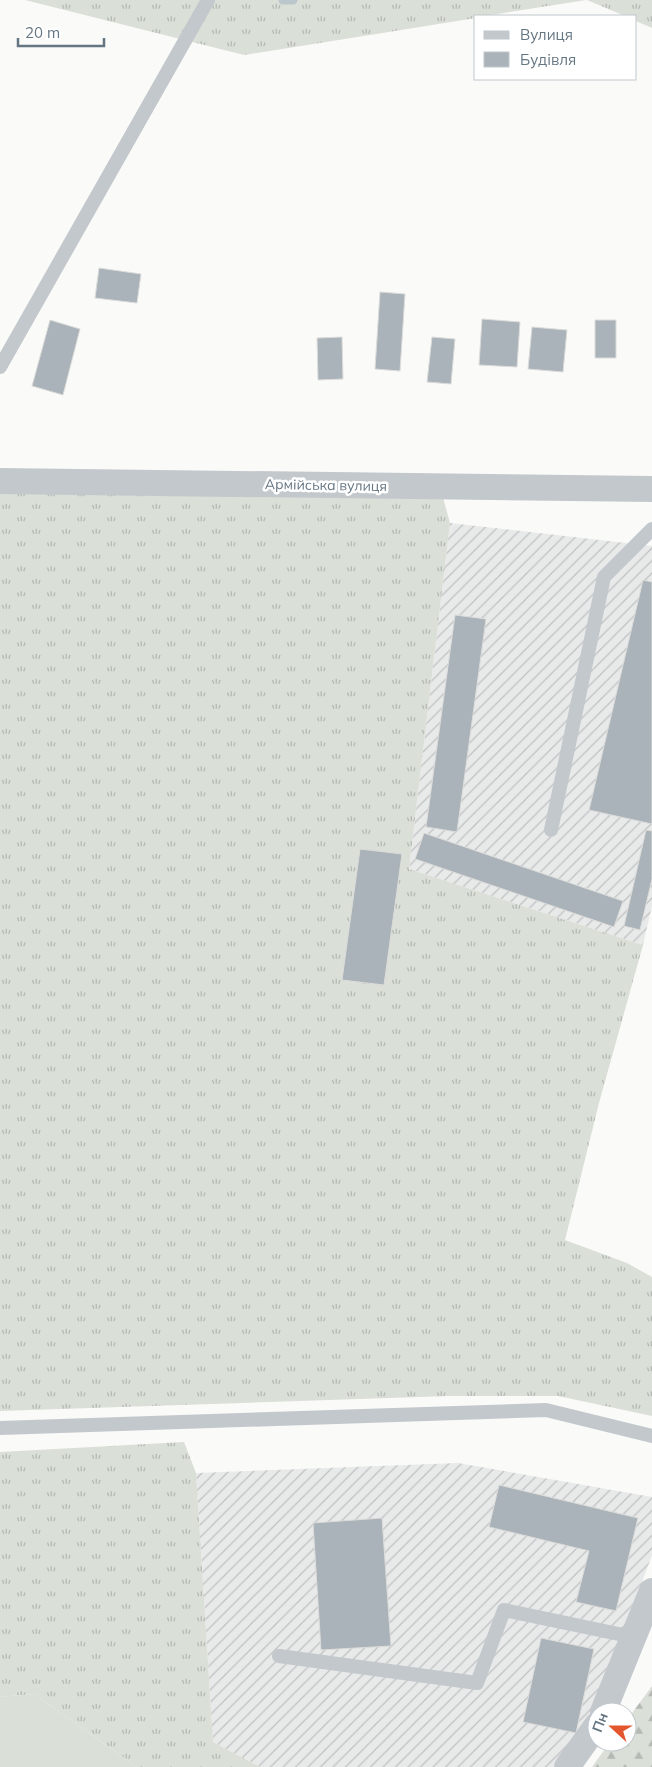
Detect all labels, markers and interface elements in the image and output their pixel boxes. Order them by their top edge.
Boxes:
scale bar [18,15,104,47]
legend [474,15,637,80]
text: 20 m [25,23,60,42]
text: Вулиця [520,25,573,44]
text: Будівля [520,50,576,69]
street label: Армійська вулиця [265,475,387,495]
north arrow [587,1702,637,1752]
text: Пн [588,1710,612,1735]

